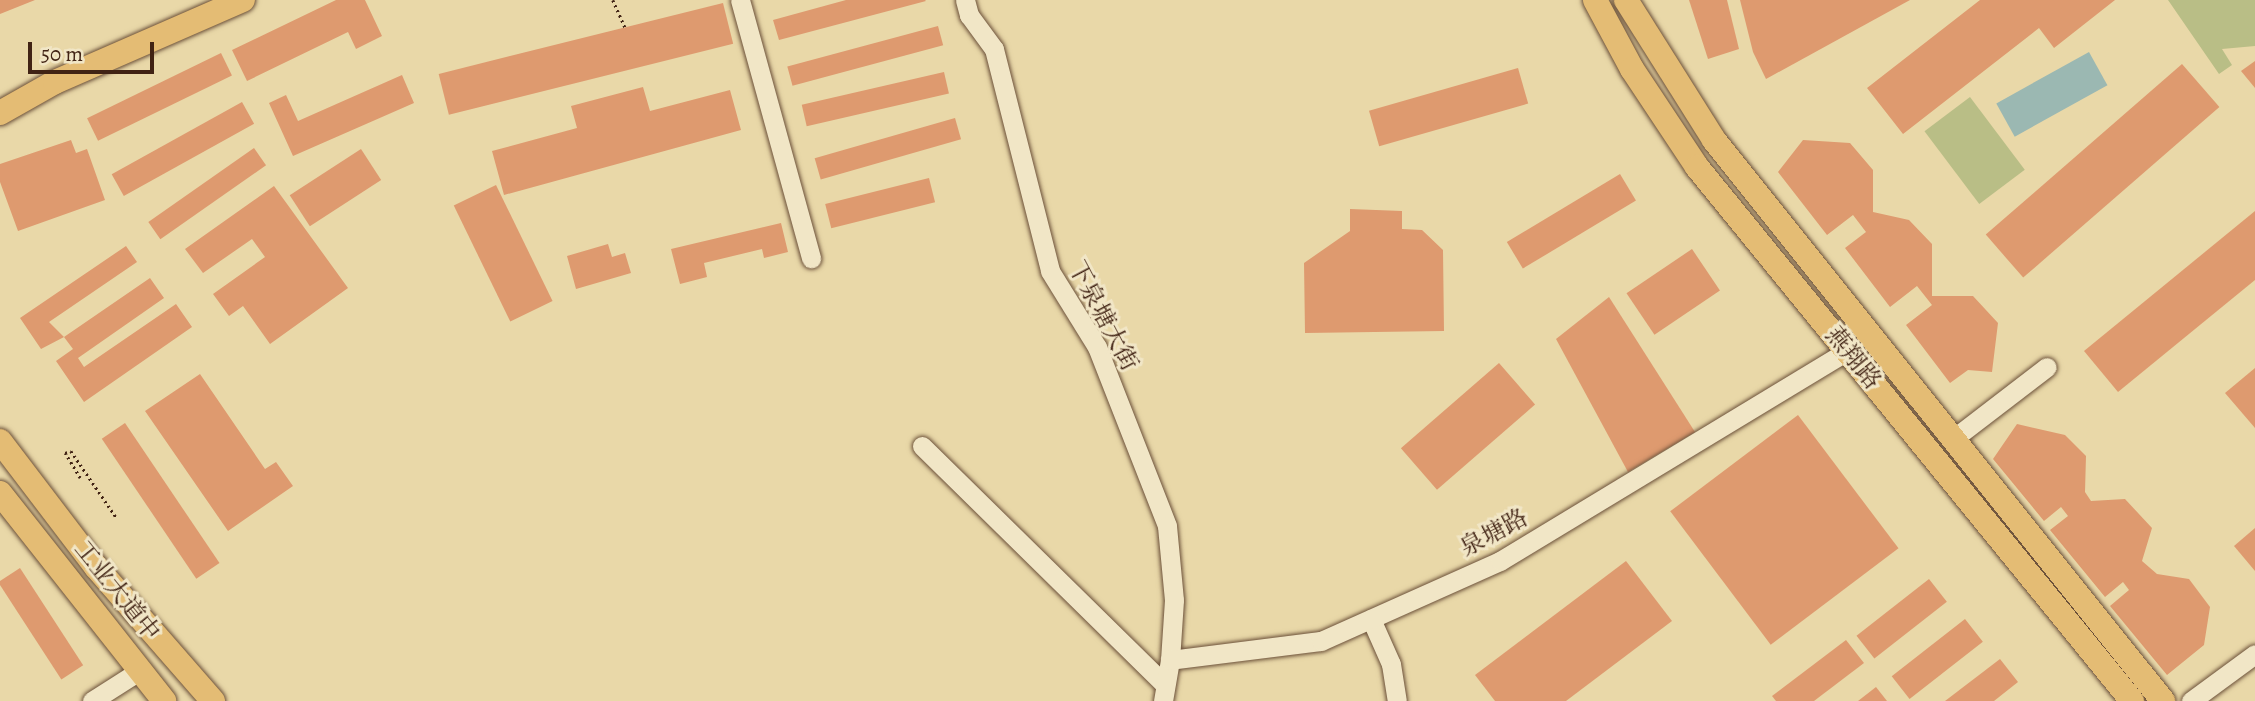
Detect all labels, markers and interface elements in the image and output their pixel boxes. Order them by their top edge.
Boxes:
scale bar [32,28,158,72]
text: 50 m [41,40,83,68]
street label: 下泉塘大街 [1062,256,1144,376]
street label: 燕翔路 [1819,321,1887,395]
street label: 泉塘路 [1455,503,1533,563]
street label: 工业大道中 [68,535,166,647]

